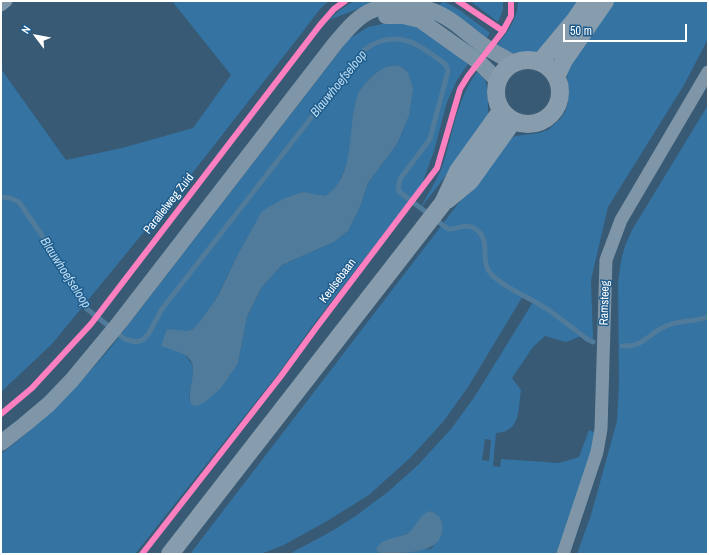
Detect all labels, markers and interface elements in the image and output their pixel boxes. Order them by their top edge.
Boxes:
north arrow [16,16,56,56]
scale bar [565,16,689,42]
text: N [18,23,33,36]
text: 50 m [570,23,592,39]
water label: Blauwhoefseloop [307,48,371,120]
street label: Parallelweg Zuid [141,171,197,237]
water label: Blauwhoefseloop [36,235,94,311]
street label: Keulsebaan [317,256,359,306]
street label: Ramsteeg [597,280,613,326]

